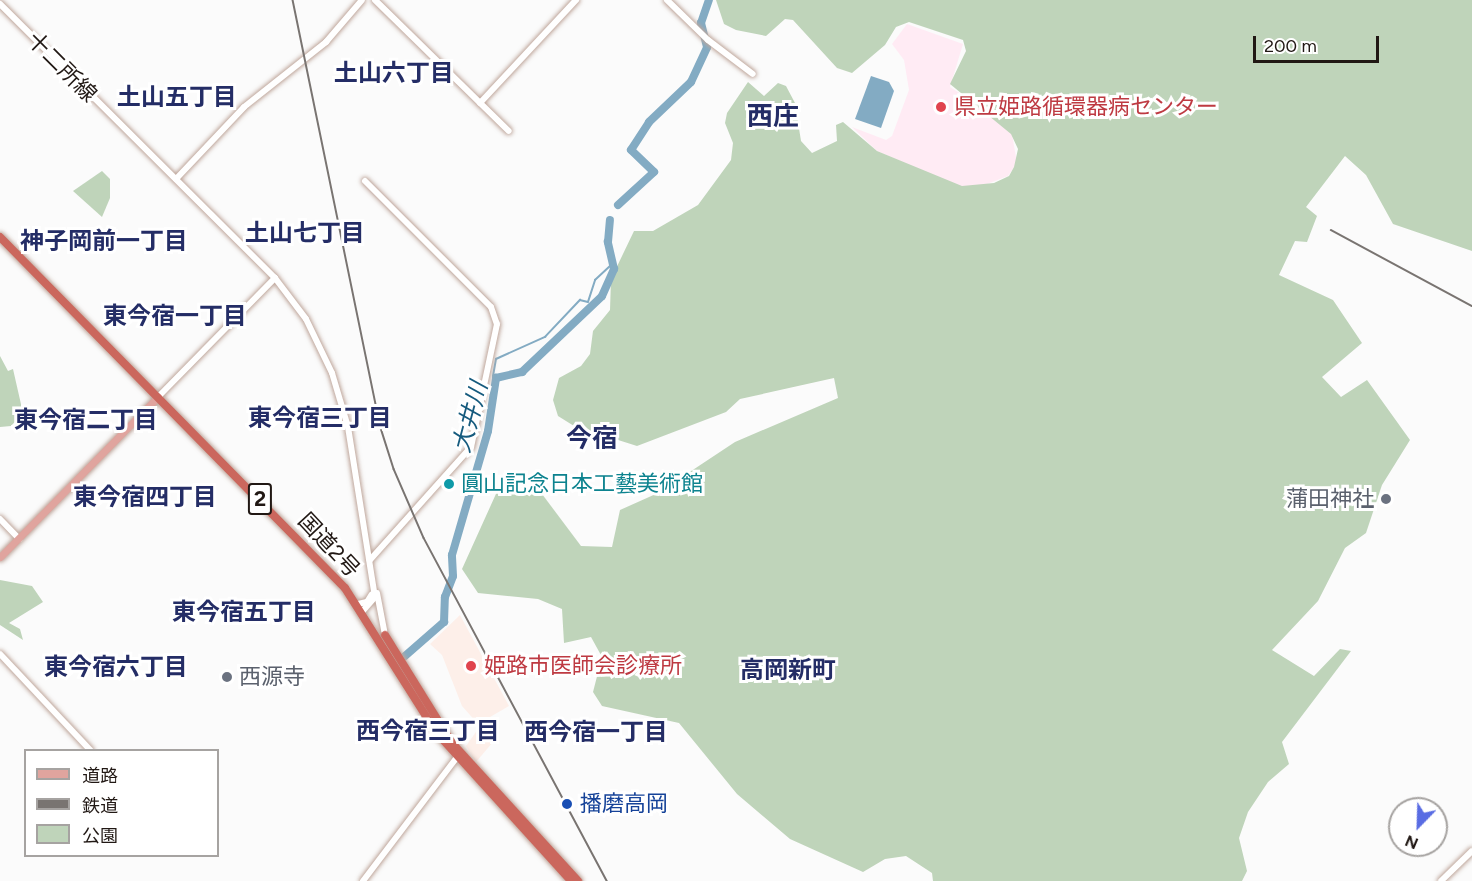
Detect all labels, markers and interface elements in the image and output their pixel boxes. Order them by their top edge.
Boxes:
scale bar [1256,24,1382,62]
street label: 十二所線 [22,27,102,107]
text: 200 m [1264,35,1317,57]
district label: 土山六丁目 [334,59,454,87]
district label: 土山五丁目 [117,83,237,111]
place label: 県立姫路循環器病センター [954,94,1218,120]
marker: 県立姫路循環器病センター [932,98,950,116]
district label: 西庄 [747,101,799,133]
district label: 土山七丁目 [245,219,365,247]
district label: 神子岡前一丁目 [20,227,188,255]
district label: 東今宿一丁目 [103,302,247,330]
water label: 大井川 [447,378,493,456]
district label: 東今宿三丁目 [248,404,392,432]
district label: 東今宿二丁目 [14,406,158,434]
district label: 今宿 [566,423,618,455]
place label: 圓山記念日本工藝美術館 [461,471,703,497]
marker: 圓山記念日本工藝美術館 [442,477,456,491]
road number: 2 [246,481,274,517]
district label: 東今宿四丁目 [73,483,217,511]
place label: 蒲田神社 [1286,486,1374,512]
marker: 蒲田神社 [1379,492,1393,506]
street label: 国道2号 [293,507,365,583]
district label: 東今宿五丁目 [172,598,316,626]
district label: 東今宿六丁目 [44,653,188,681]
place label: 姫路市医師会診療所 [484,653,682,679]
district label: 高岡新町 [740,656,836,684]
marker: 姫路市医師会診療所 [462,657,480,675]
place label: 西源寺 [239,664,305,690]
marker: 西源寺 [220,670,234,684]
district label: 西今宿三丁目 [356,717,500,745]
district label: 西今宿一丁目 [524,718,668,746]
legend [24,749,219,857]
text: 道路 [82,765,118,787]
place label: 播磨高岡 [580,791,668,817]
text: 鉄道 [82,795,118,817]
marker: 播磨高岡 [558,795,576,813]
north arrow [1388,797,1448,857]
text: 公園 [82,825,118,847]
text: N [1402,831,1421,853]

